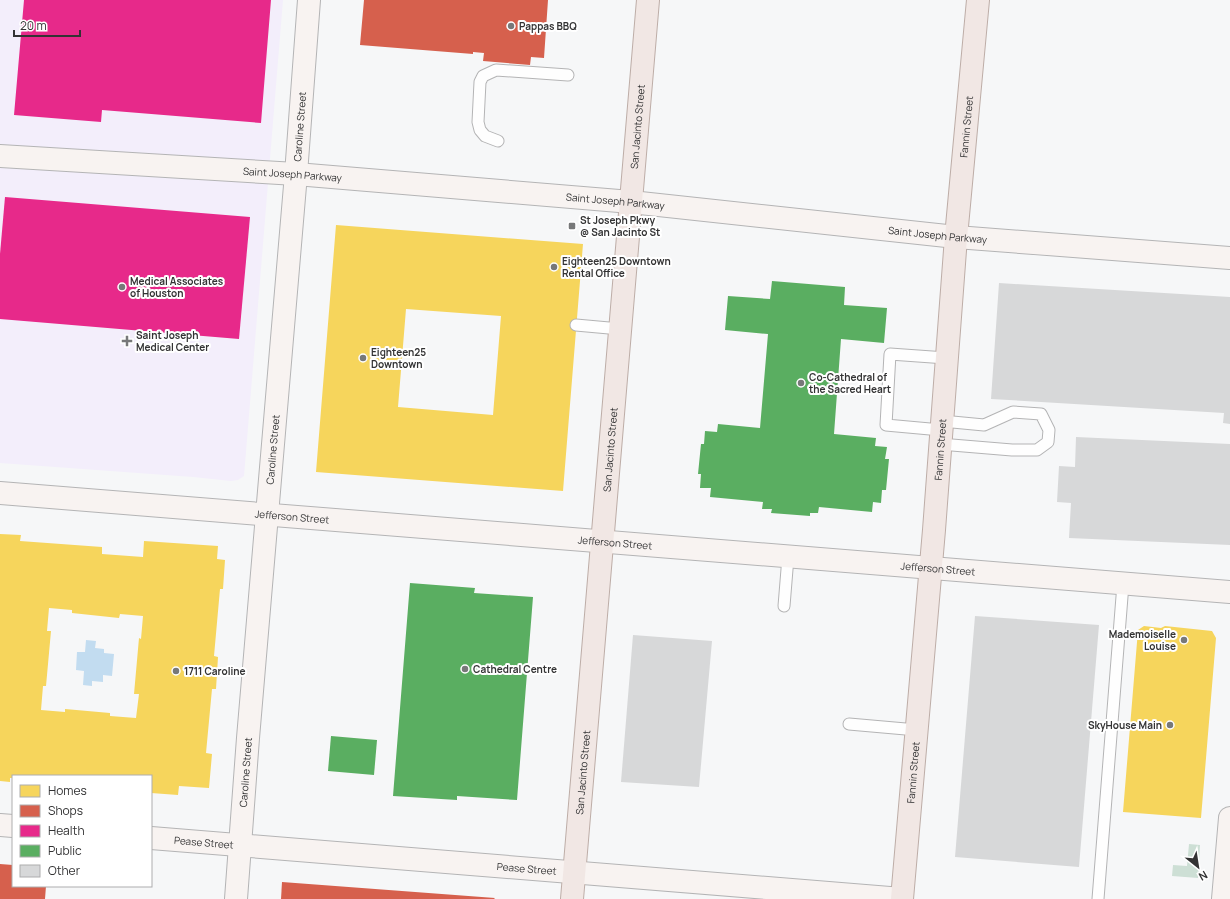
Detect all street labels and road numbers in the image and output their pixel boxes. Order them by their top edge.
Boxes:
street label: San Jacinto Street [627,84,648,170]
street label: Caroline Street [290,91,309,162]
street label: Fannin Street [956,95,976,158]
street label: Saint Joseph Parkway [242,164,343,185]
street label: Saint Joseph Parkway [565,190,666,213]
street label: Saint Joseph Parkway [887,223,988,246]
street label: San Jacinto Street [599,407,621,492]
street label: Caroline Street [263,414,283,485]
street label: Fannin Street [931,418,949,481]
street label: Jefferson Street [254,507,330,526]
street label: Jefferson Street [577,533,653,552]
street label: Jefferson Street [900,559,976,578]
street label: San Jacinto Street [572,730,593,815]
street label: Caroline Street [236,737,255,808]
street label: Fannin Street [903,741,923,804]
street label: Pease Street [173,833,234,852]
street label: Pease Street [496,859,557,878]

